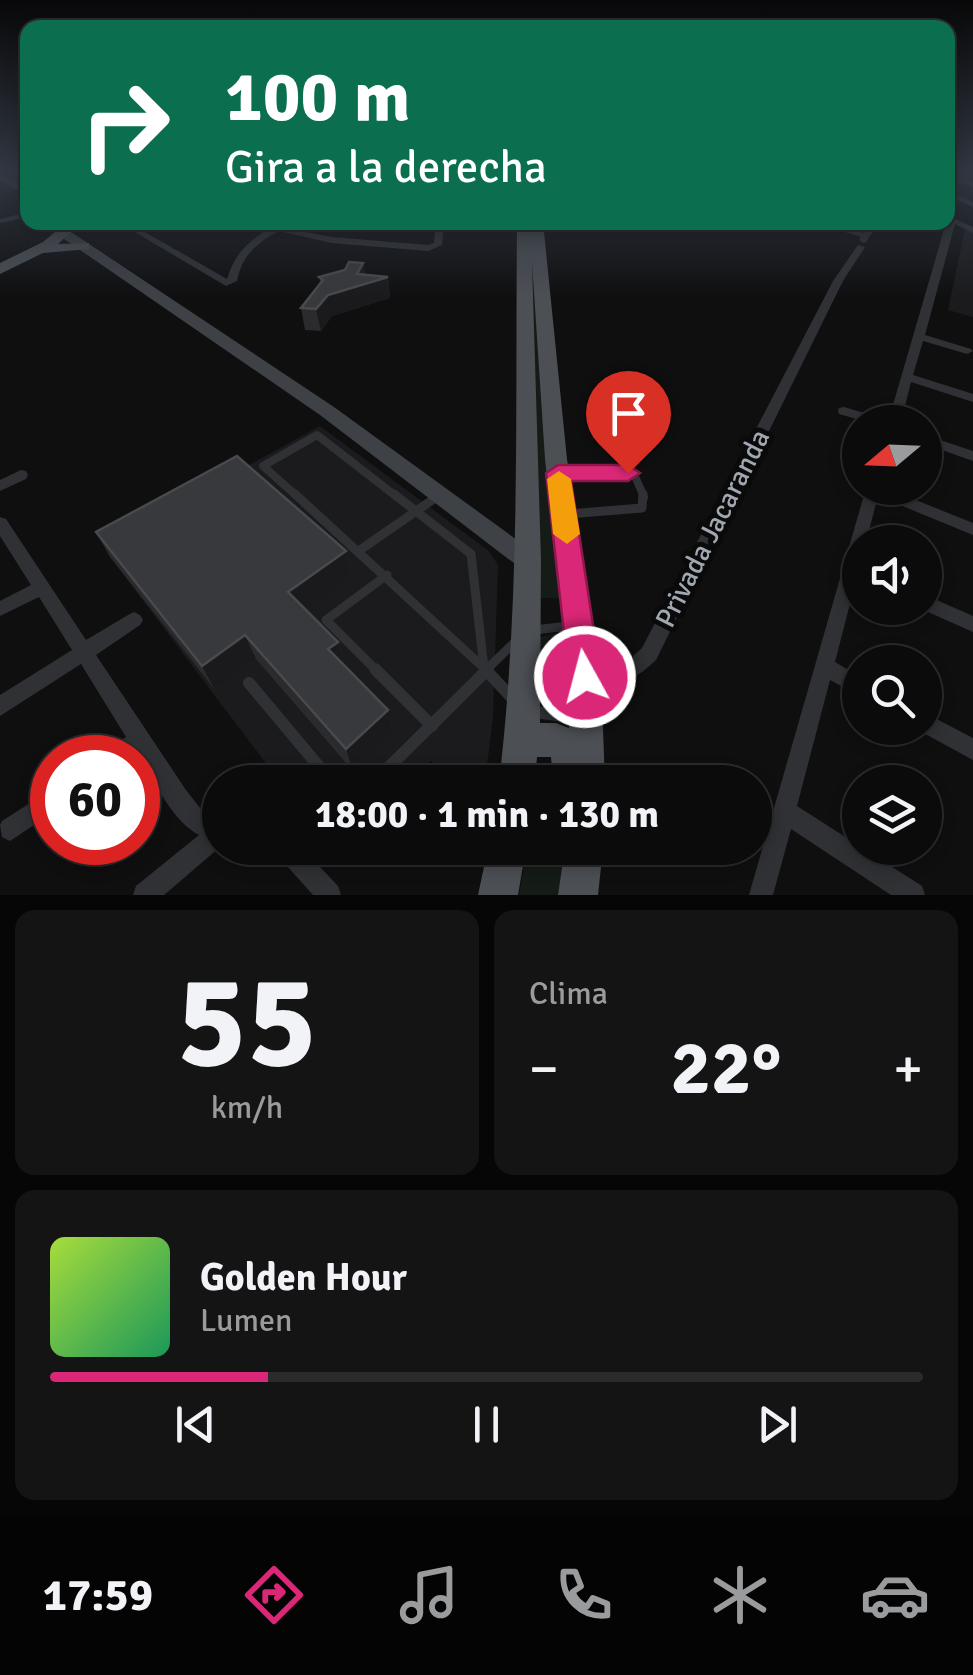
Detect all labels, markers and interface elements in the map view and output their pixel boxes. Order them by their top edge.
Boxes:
text: 100 m [225,54,410,140]
icon: right [60,60,190,190]
text: Gira a la derecha [225,140,547,195]
pin [586,371,671,474]
icon: arrive [601,386,656,441]
north arrow [842,405,942,505]
map controls [842,405,942,865]
street label: Privada Jacaranda [648,424,777,633]
button: sound [842,525,942,625]
position arrow [533,625,637,729]
button: search [842,645,942,745]
speed limit sign: 60 [30,735,160,865]
button: layers [842,765,942,865]
text: 18:00 · 1 min · 130 m [315,791,659,838]
text: 55 [177,943,317,1103]
text: Clima [529,974,608,1013]
text: 22° [671,1022,782,1115]
text: − [529,1035,559,1103]
text: + [893,1035,923,1103]
text: km/h [211,1088,283,1127]
text: Golden Hour [200,1254,407,1301]
text: Lumen [200,1301,292,1340]
icon: previous [168,1397,223,1452]
icon: pause [459,1397,514,1452]
icon: next [750,1397,805,1452]
icon: directions [239,1560,309,1630]
icon: music [394,1560,464,1630]
icon: phone [549,1560,619,1630]
icon: climate [705,1560,775,1630]
icon: car [860,1560,930,1630]
text: 17:59 [43,1568,153,1623]

